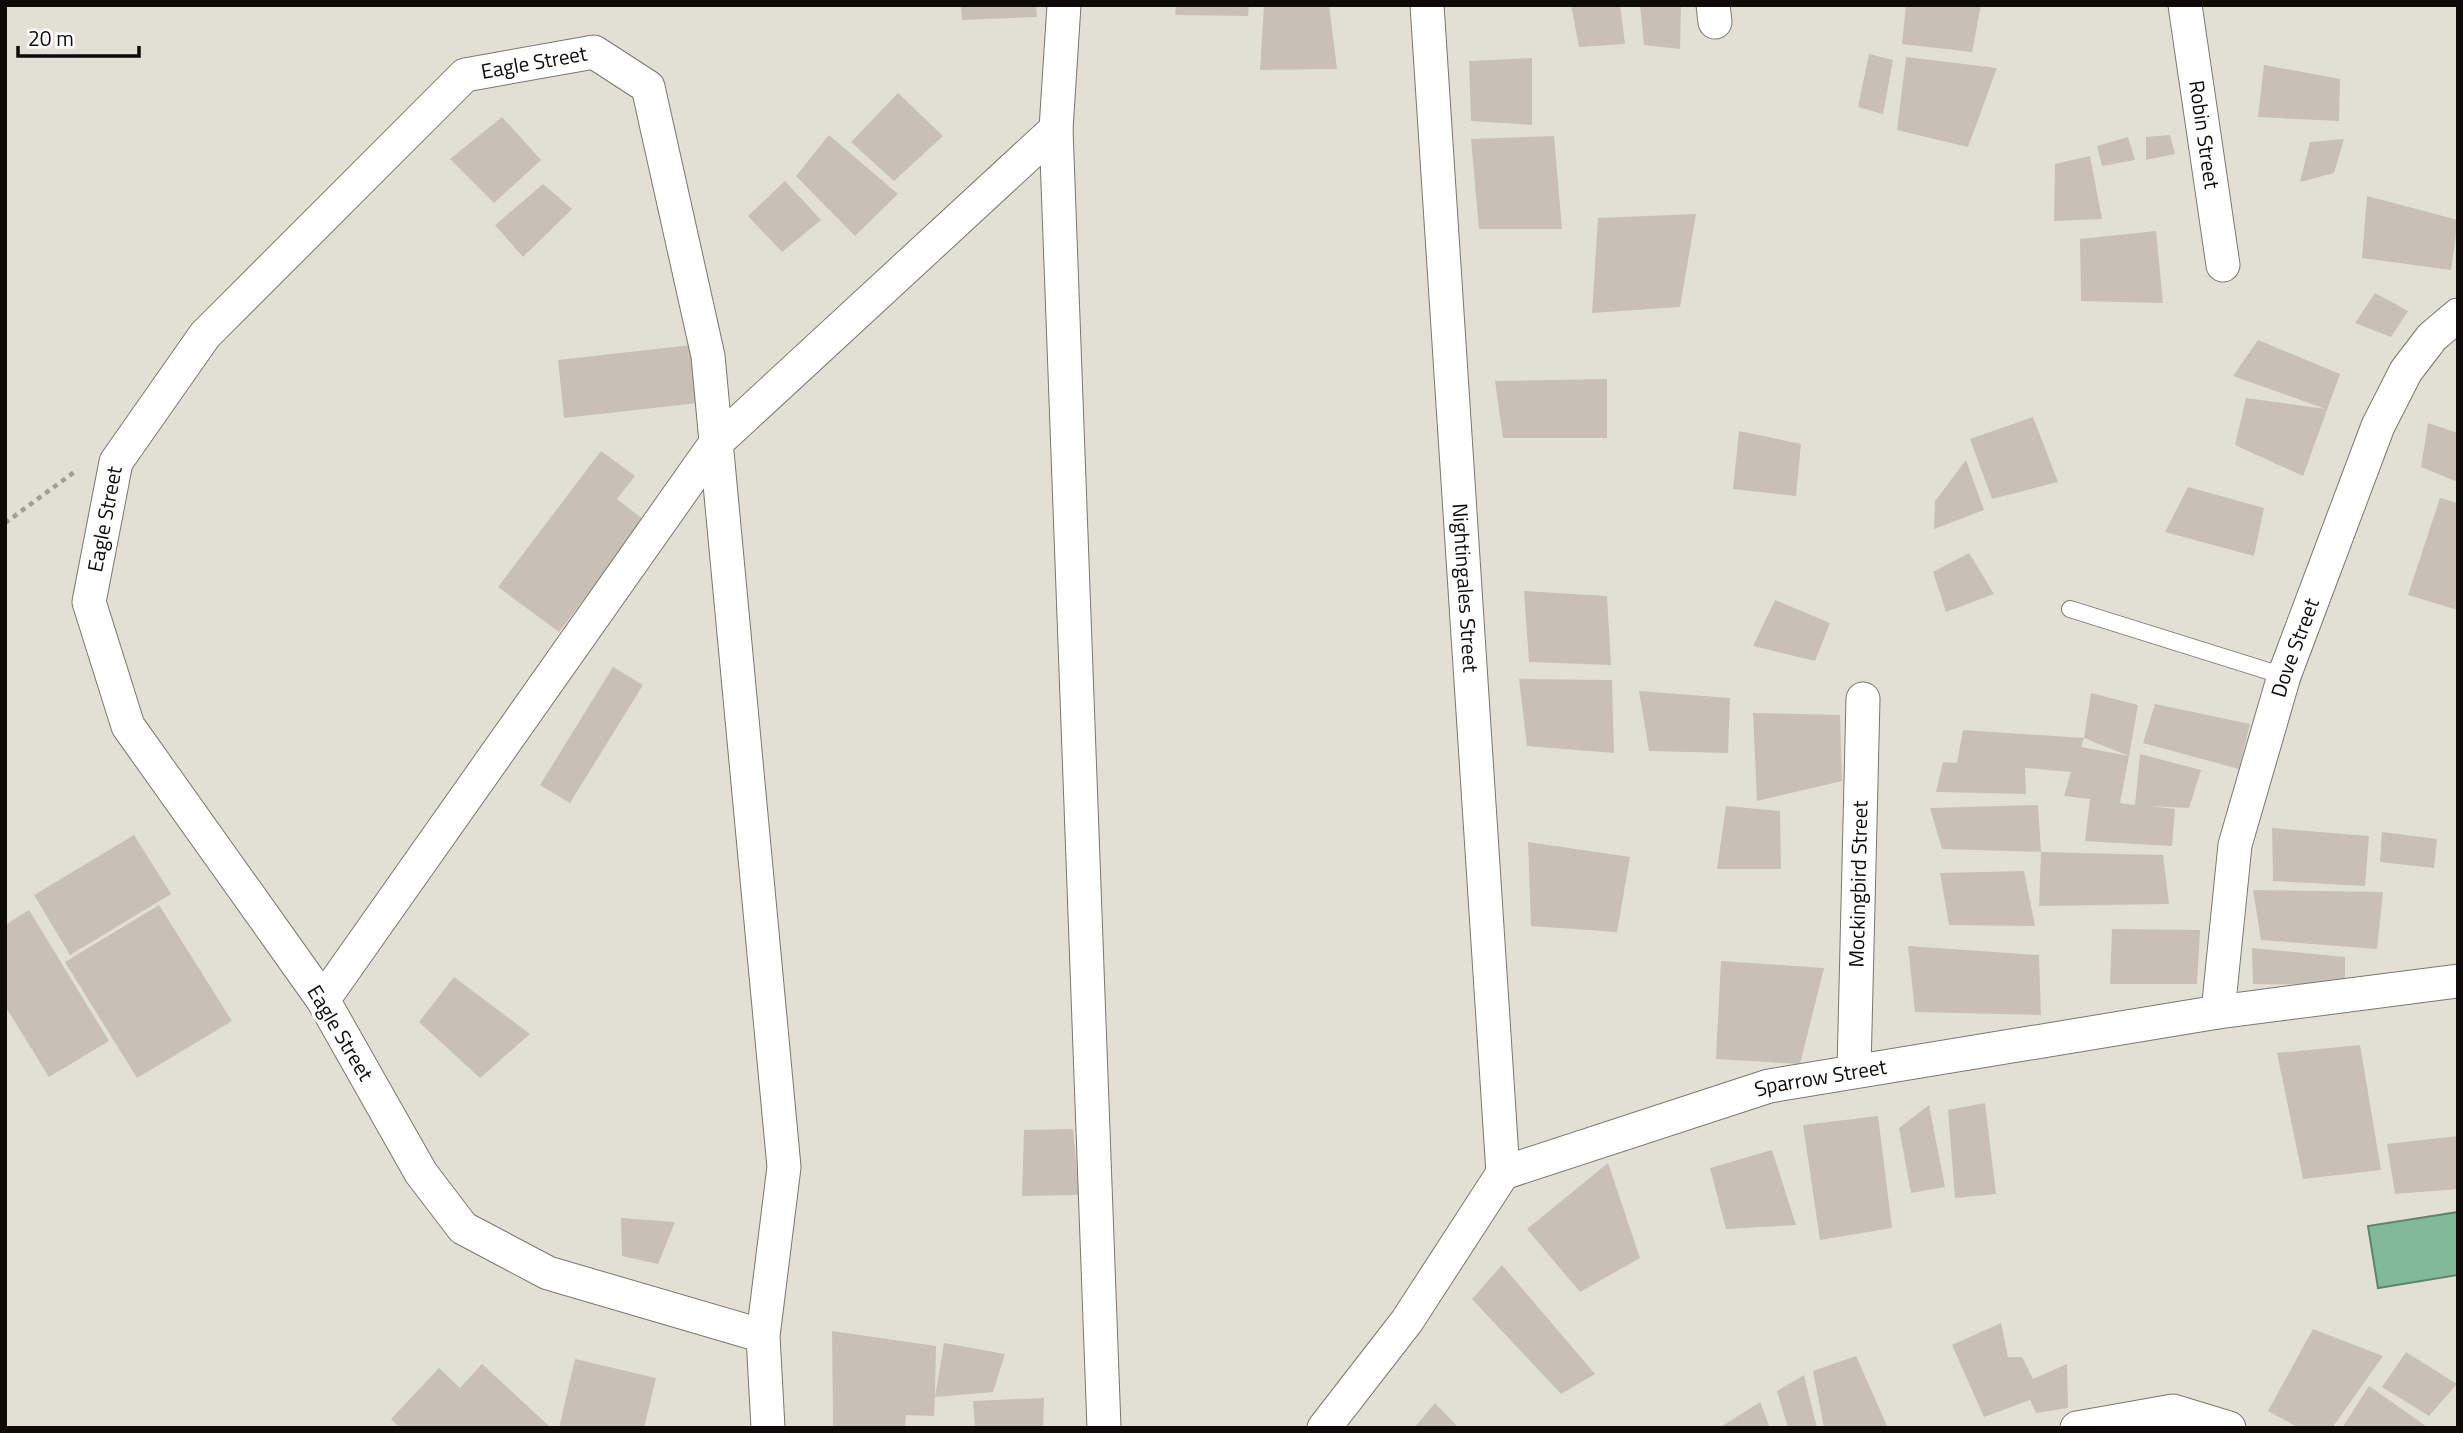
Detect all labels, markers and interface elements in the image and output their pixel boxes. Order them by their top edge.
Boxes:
scale bar [18,14,138,58]
text: 20 m [28,22,74,54]
street label: Eagle Street [478,36,590,87]
street label: Robin Street [2181,78,2229,192]
street label: Eagle Street [78,463,130,575]
street label: Nightingales Street [1444,502,1487,674]
street label: Dove Street [2262,593,2327,701]
street label: Mockingbird Street [1839,799,1876,968]
street label: Eagle Street [300,978,382,1087]
street label: Sparrow Street [1750,1050,1889,1105]

